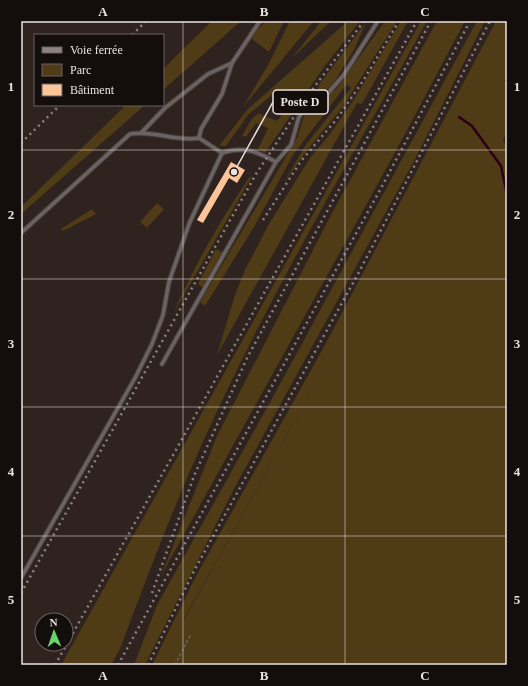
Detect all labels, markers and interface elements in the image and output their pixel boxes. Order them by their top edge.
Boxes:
text: A [98,4,108,19]
text: B [260,4,269,19]
text: C [420,4,430,19]
legend [34,34,164,106]
text: Voie ferrée [70,43,123,57]
text: Parc [70,63,91,77]
text: 1 [8,79,14,94]
text: 1 [514,79,520,94]
text: Bâtiment [70,83,115,97]
callout: Poste D [273,90,328,114]
text: Poste D [281,95,320,109]
text: 2 [8,207,14,222]
text: 2 [514,207,520,222]
text: 3 [8,336,15,351]
text: 3 [514,336,521,351]
text: 4 [8,464,15,479]
text: 4 [514,464,521,479]
text: 5 [8,592,15,607]
text: 5 [514,592,521,607]
north arrow [34,612,74,652]
text: N [49,616,58,628]
text: A [98,668,108,683]
text: B [260,668,269,683]
text: C [420,668,430,683]

